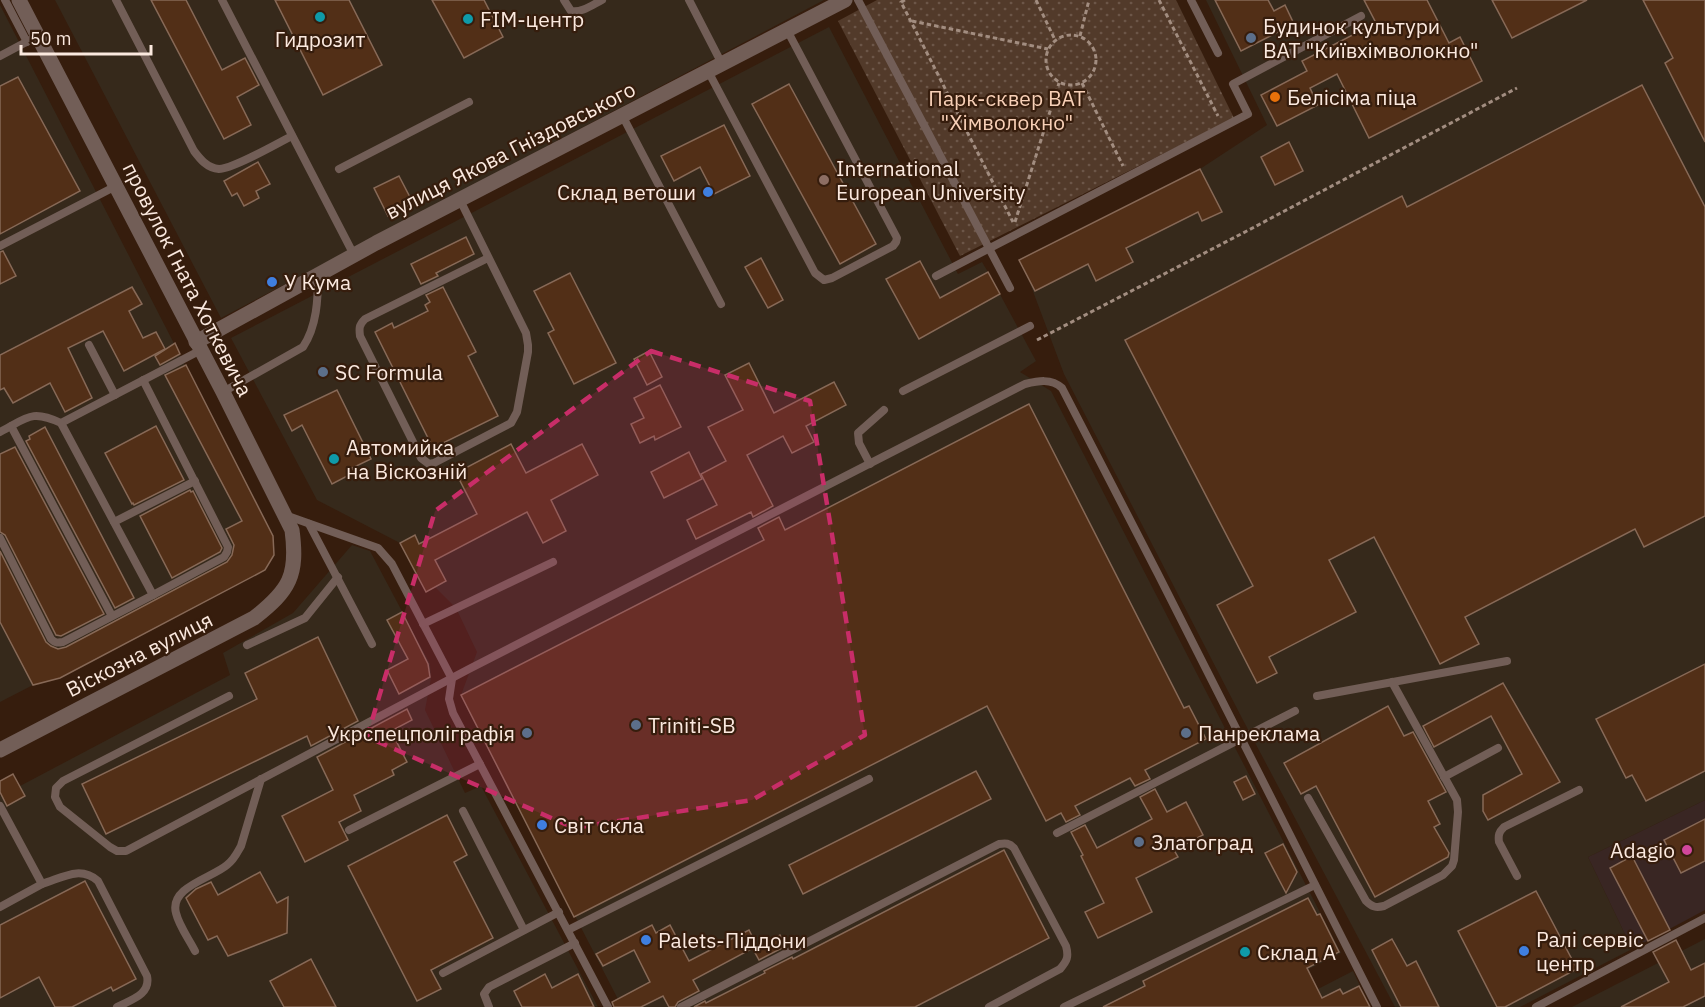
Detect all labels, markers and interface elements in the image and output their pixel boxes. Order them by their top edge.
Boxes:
place label: FIM-центр [480,5,584,33]
marker: Гидрозит [313,10,327,24]
marker: FIM-центр [461,12,475,26]
place label: Будинок культури ВАТ "Київхімволокно" [1263,12,1479,64]
scale bar [21,18,152,56]
place label: Гидрозит [275,25,365,53]
text: 50 m [30,27,72,50]
marker: Будинок культури ВАТ "Київхімволокно" [1244,31,1258,45]
street label: вулиця Якова Гніздовського [380,75,640,225]
place label: Белісіма піца [1287,83,1417,111]
park label: Парк-сквер ВАТ "Хімволокно" [928,84,1086,136]
marker: Белісіма піца [1268,90,1282,104]
place label: International European University [836,154,1026,206]
street label: провулок Гната Хоткевича [117,157,259,401]
marker: International European University [817,173,831,187]
place label: Склад ветоши [557,178,696,206]
marker: Склад ветоши [701,185,715,199]
place label: У Кума [284,268,351,296]
marker: У Кума [265,275,279,289]
place label: SC Formula [335,358,443,386]
marker: SC Formula [316,365,330,379]
place label: Автомийка на Віскозній [346,433,467,485]
marker: Автомийка на Віскозній [327,452,341,466]
street label: Віскозна вулиця [61,605,217,703]
place label: Triniti-SB [648,711,736,739]
marker: Triniti-SB [629,718,643,732]
place label: Укрспецполіграфія [327,719,515,747]
place label: Панреклама [1198,719,1320,747]
marker: Укрспецполіграфія [520,726,534,740]
marker: Панреклама [1179,726,1193,740]
place label: Світ скла [554,811,644,839]
marker: Світ скла [535,818,549,832]
place label: Златоград [1151,828,1253,856]
marker: Златоград [1132,835,1146,849]
place label: Adagio [1610,836,1675,864]
marker: Adagio [1680,843,1694,857]
place label: Ралі сервіс центр [1536,925,1644,977]
place label: Palets-Піддони [658,926,807,954]
marker: Palets-Піддони [639,933,653,947]
place label: Склад A [1257,938,1336,966]
marker: Ралі сервіс центр [1517,944,1531,958]
marker: Склад A [1238,945,1252,959]

